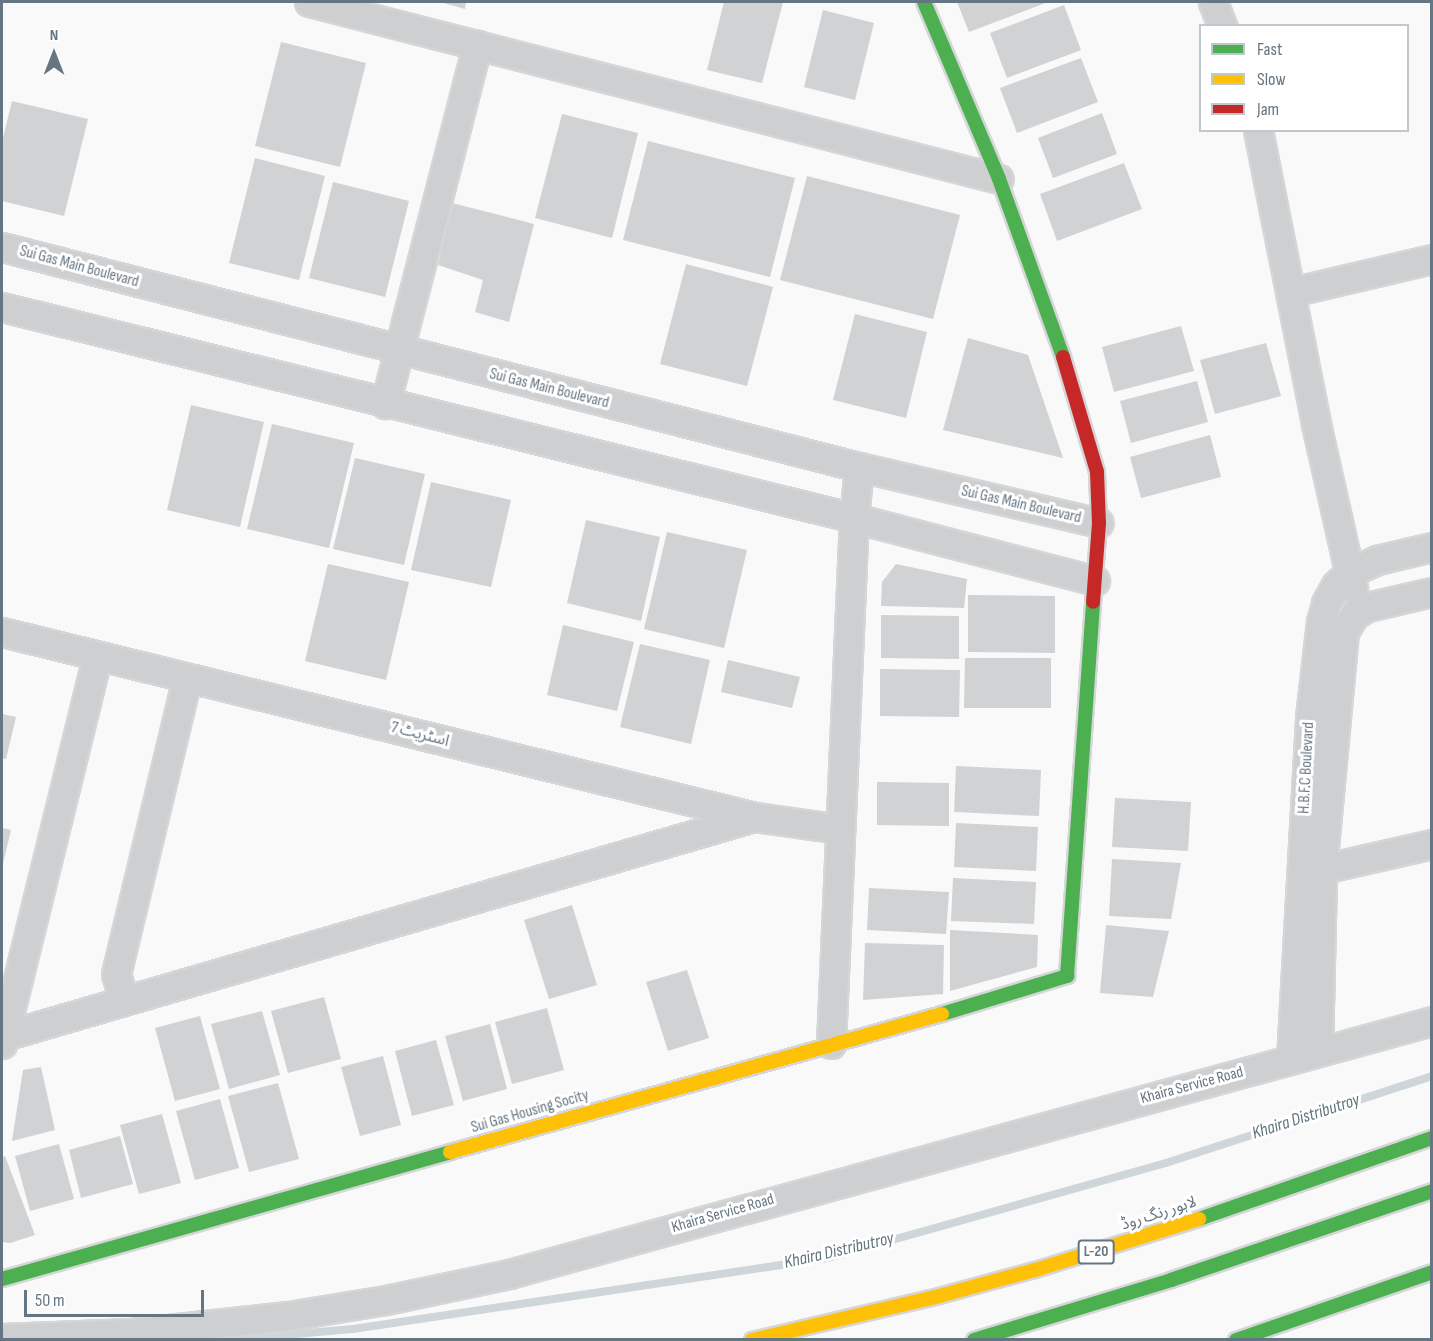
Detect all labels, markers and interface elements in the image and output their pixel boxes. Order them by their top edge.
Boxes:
north arrow [24,24,84,84]
legend [1199,24,1409,132]
text: N [50,26,58,45]
text: Fast [1257,39,1282,60]
text: Slow [1257,69,1286,90]
text: Jam [1257,99,1279,120]
street label: Sui Gas Main Boulevard [17,242,141,292]
street label: Sui Gas Main Boulevard [487,365,611,413]
street label: Sui Gas Main Boulevard [959,482,1083,528]
street label: اسٹریٹ 7 [389,719,451,751]
street label: H.B.F.C Boulevard [1295,722,1319,814]
street label: Khaira Service Road [1139,1063,1245,1109]
street label: Sui Gas Housing Socity [469,1086,591,1138]
water label: Khaira Distributroy [1250,1089,1362,1145]
street label: Khaira Service Road [670,1190,776,1238]
street label: لاہور رنگ روڈ [1119,1193,1199,1235]
water label: Khaira Distributroy [782,1228,896,1274]
road number: L-20 [1076,1240,1116,1264]
scale bar [27,1278,207,1316]
text: 50 m [35,1290,65,1311]

